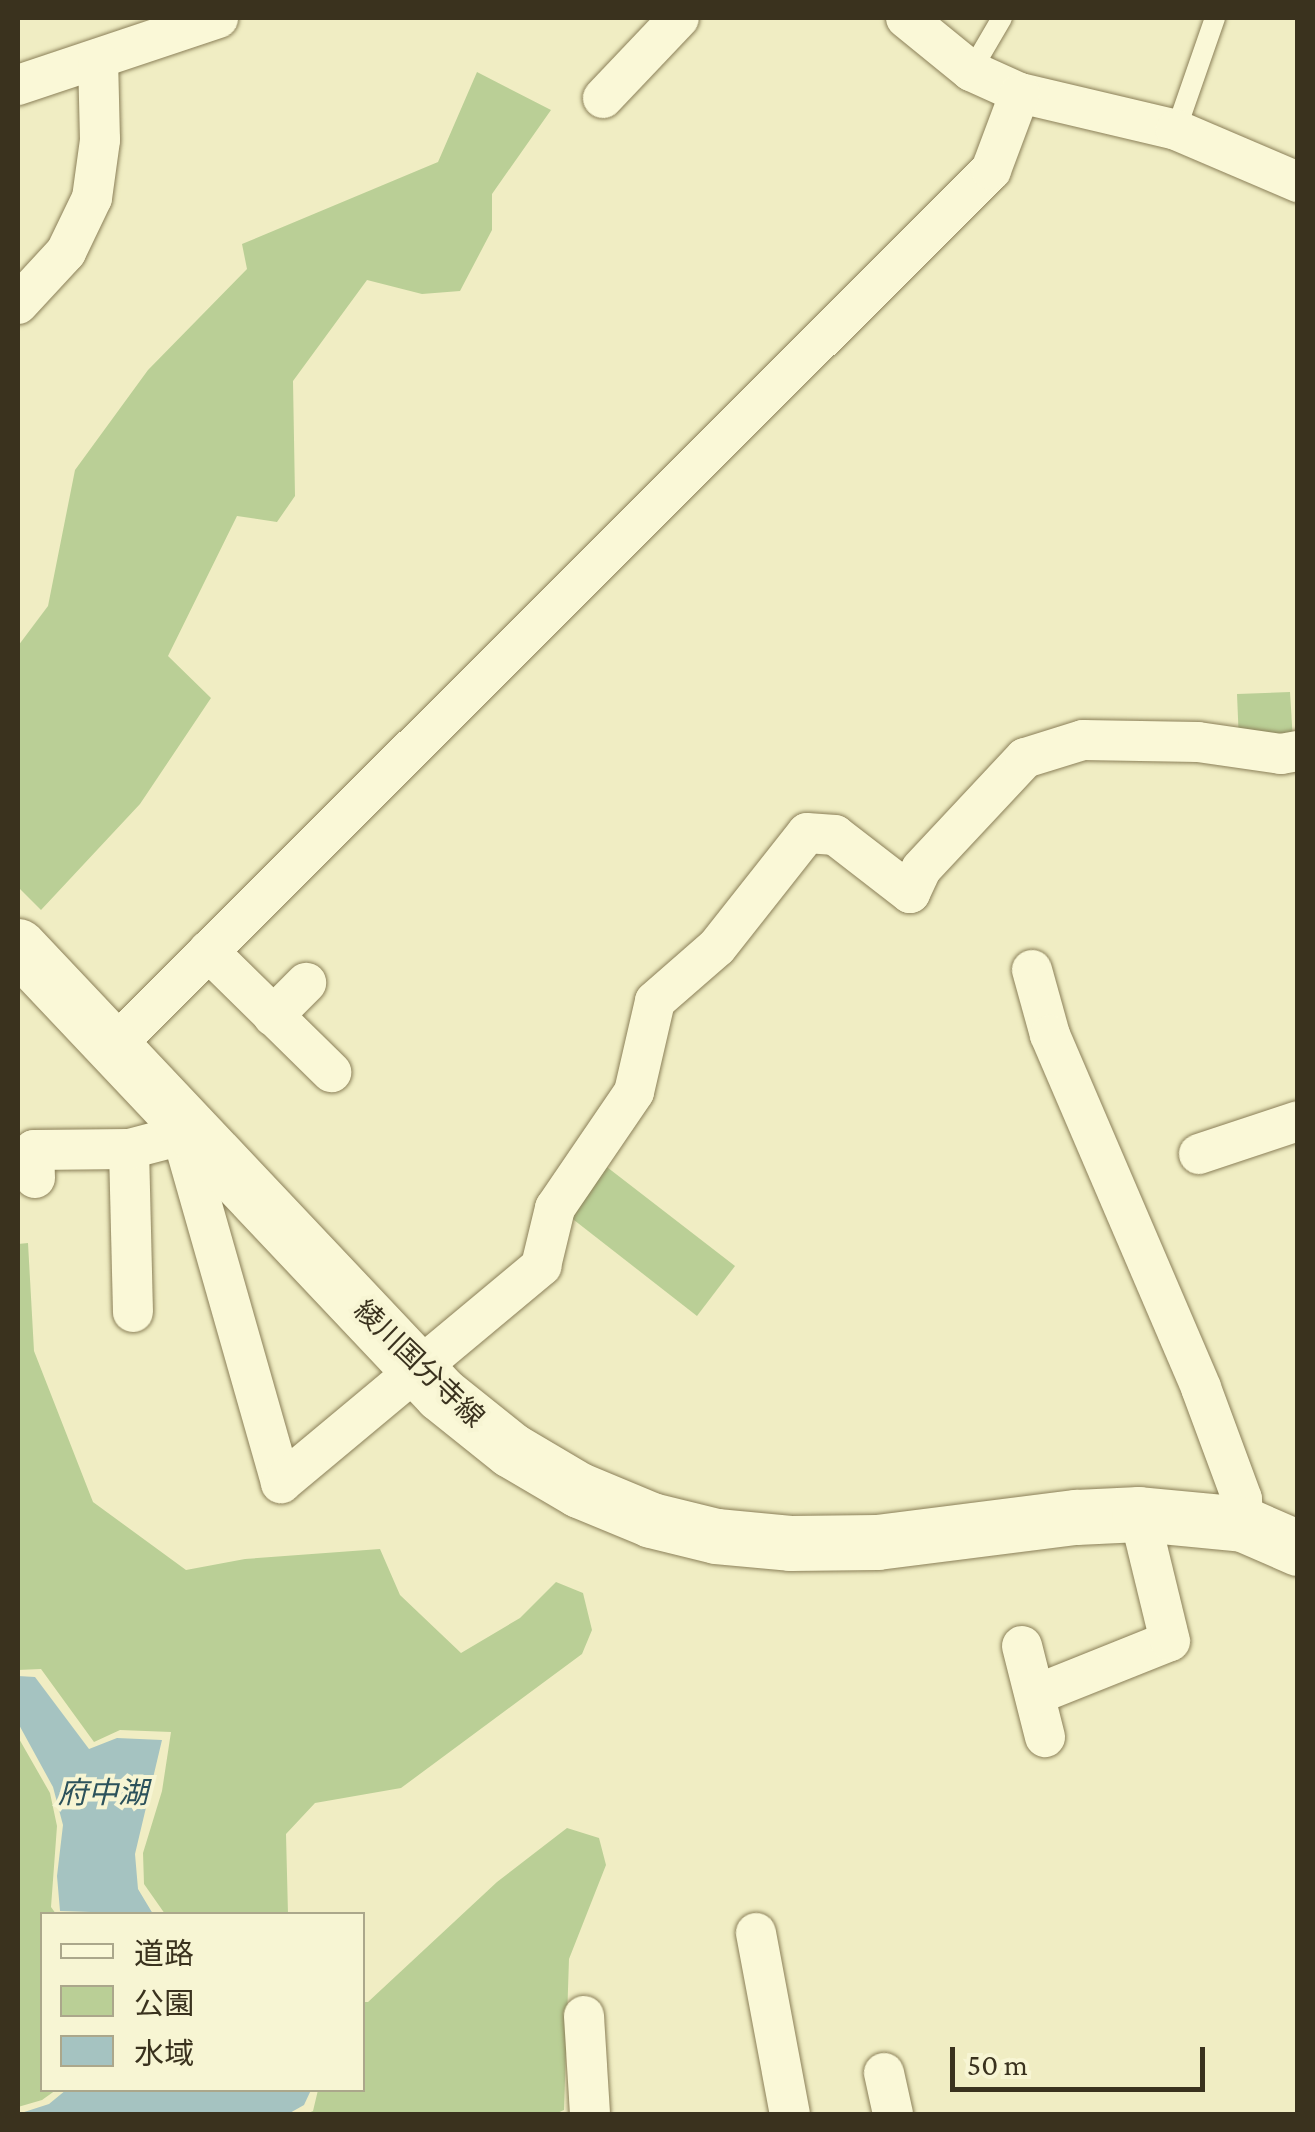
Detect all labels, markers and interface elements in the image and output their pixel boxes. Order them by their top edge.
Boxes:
street label: 綾川国分寺線 [347,1294,491,1434]
water label: 府中湖 [58,1775,148,1811]
legend [40,1912,365,2092]
text: 道路 [134,1937,194,1970]
text: 公園 [134,1987,194,2020]
scale bar [955,2027,1210,2089]
text: 水域 [134,2037,194,2070]
text: 50 m [967,2048,1028,2081]

